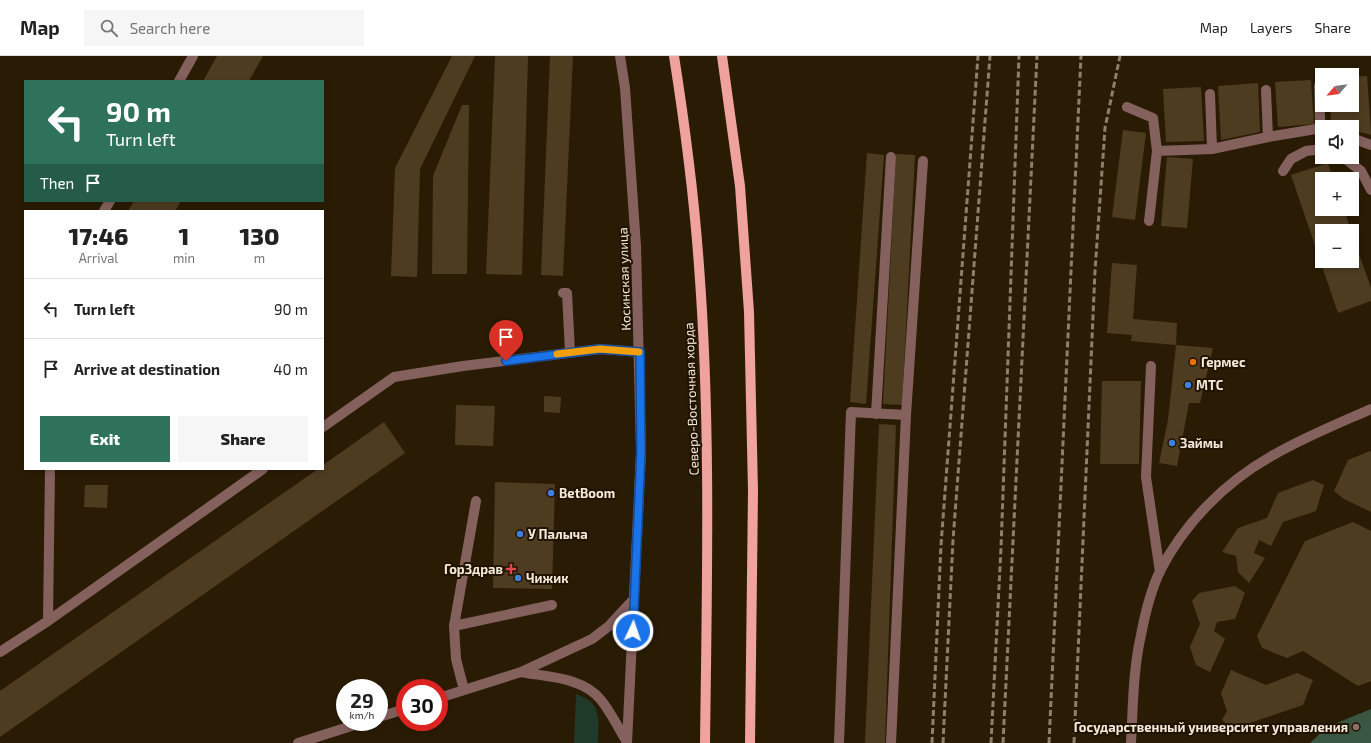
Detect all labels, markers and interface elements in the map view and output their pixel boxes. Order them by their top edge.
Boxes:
search box [84,10,364,46]
text: Map [20,16,60,39]
icon: search [98,17,120,39]
text: Search here [130,19,210,37]
text: Map [1200,19,1228,36]
text: Layers [1250,19,1292,36]
text: Share [1314,19,1351,36]
north arrow [1315,68,1359,112]
map controls [1315,68,1359,268]
text: 90 m [106,94,171,128]
icon: left [40,96,92,148]
button: sound [1315,120,1359,164]
text: Turn left [106,128,176,150]
icon: arrive [82,172,104,194]
button: + [1315,172,1359,216]
text: Then [40,174,74,192]
text: 17:46 [68,221,129,250]
text: 1 [179,221,189,250]
text: 130 [240,221,280,250]
button: − [1315,224,1359,268]
street label: Косинская улица [614,227,634,331]
text: Arrival [79,250,118,266]
text: min [173,250,195,266]
text: m [254,250,265,266]
icon: left [40,298,62,320]
text: Turn left [74,300,135,318]
text: 90 m [274,300,308,318]
pin [489,320,523,361]
street label: Северо-Восточная хорда [680,322,702,476]
icon: arrive [495,326,517,348]
place label: Гермес [1201,354,1246,370]
marker: Гермес [1188,357,1198,367]
icon: arrive [40,358,62,380]
text: Arrive at destination [74,360,220,378]
text: 40 m [273,360,308,378]
place label: МТС [1196,377,1224,393]
marker: МТС [1183,380,1193,390]
button: Exit [40,416,170,462]
button: Share [178,416,308,462]
place label: Займы [1180,435,1223,451]
marker: Займы [1167,438,1177,448]
place label: BetBoom [559,485,615,501]
marker: BetBoom [546,488,556,498]
place label: У Палыча [528,526,588,542]
marker: У Палыча [515,529,525,539]
place label: ГорЗдрав [444,561,503,577]
marker: ГорЗдрав [506,564,516,574]
place label: Чижик [526,570,569,586]
marker: Чижик [513,573,523,583]
position arrow [612,610,654,652]
speed limit sign: 30 [396,679,448,731]
text: 29 [350,688,374,712]
text: km/h [350,709,374,721]
place label: Государственный университет управления [1074,719,1348,735]
marker: Государственный университет управления [1351,722,1361,732]

